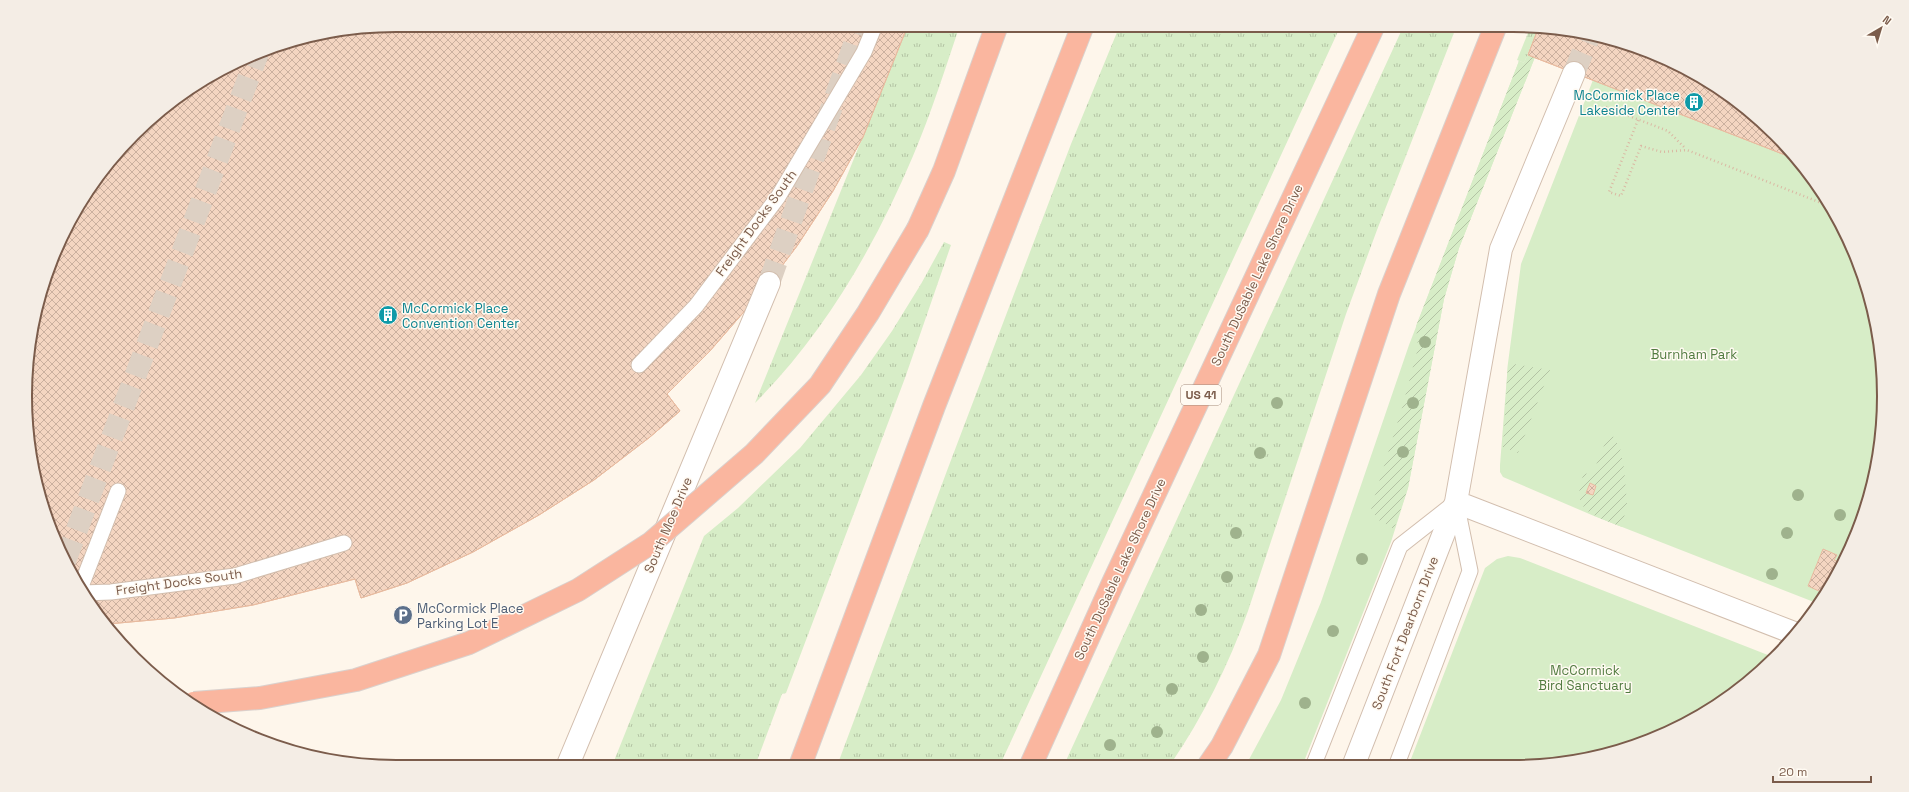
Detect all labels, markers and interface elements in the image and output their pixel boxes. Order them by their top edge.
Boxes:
north arrow [1861,8,1901,48]
text: N [1880,12,1894,28]
place label: McCormick Place Lakeside Center [1573,87,1680,119]
building icon: McCormick Place Lakeside Center [1683,91,1705,113]
street label: Freight Docks South [712,166,800,280]
street label: South DuSable Lake Shore Drive [1207,181,1307,369]
place label: McCormick Place Convention Center [402,300,519,332]
building icon: McCormick Place Convention Center [377,304,399,326]
park label: Burnham Park [1651,346,1737,363]
road number: US 41 [1181,385,1221,405]
street label: South Moe Drive [640,474,696,576]
street label: South DuSable Lake Shore Drive [1070,475,1170,663]
street label: South Fort Dearborn Drive [1368,554,1442,712]
street label: Freight Docks South [115,565,243,599]
place label: McCormick Place Parking Lot E [417,600,524,632]
parking icon: McCormick Place Parking Lot E [392,604,414,626]
park label: McCormick Bird Sanctuary [1538,662,1632,694]
scale bar [1773,758,1871,784]
text: 20 m [1779,764,1807,780]

